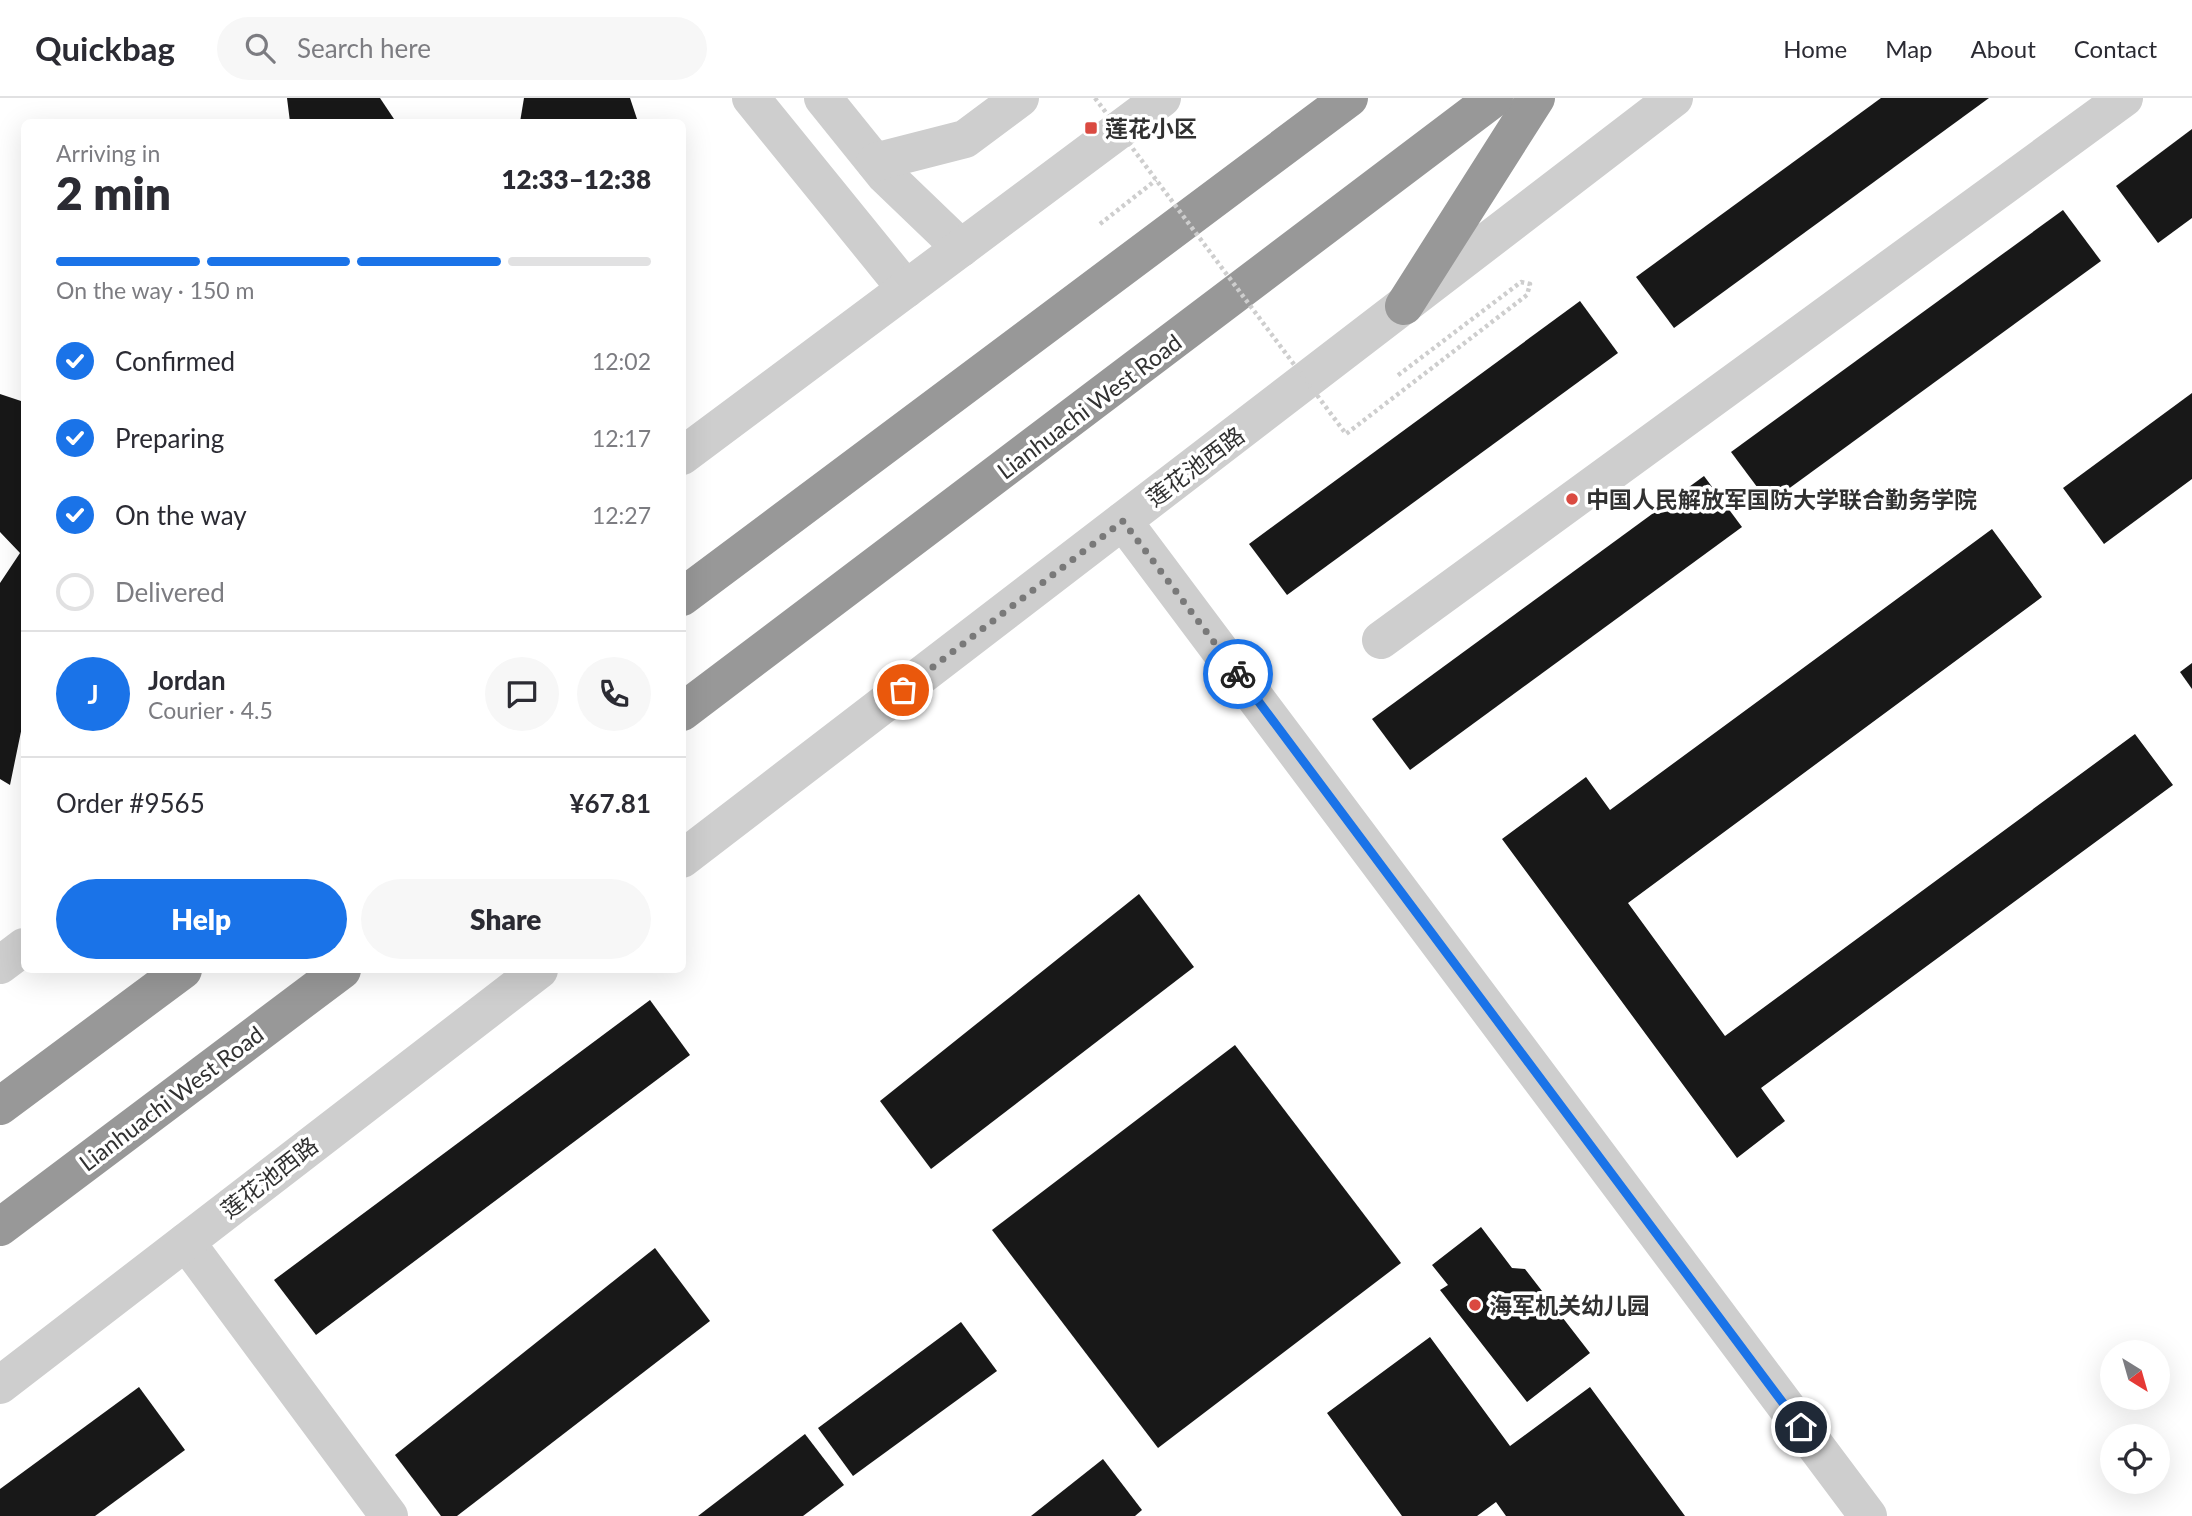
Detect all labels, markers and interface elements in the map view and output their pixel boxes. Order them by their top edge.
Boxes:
search box [217,17,707,80]
text: Quickbag [35,28,175,68]
icon: search [241,29,279,67]
text: Search here [297,32,431,64]
text: Home [1783,34,1847,63]
text: Map [1885,34,1933,63]
text: About [1971,34,2036,63]
text: Contact [2074,34,2157,63]
place label: 莲花小区 [1105,114,1197,142]
marker: 莲花小区 [1083,120,1099,136]
text: Arriving in [56,139,160,167]
text: 12:33–12:38 [501,163,651,195]
text: 2 min [56,165,171,220]
text: On the way · 150 m [56,276,255,304]
street label: Lianhuachi West Road [991,328,1187,484]
icon: check [56,342,94,380]
text: Confirmed [115,345,235,377]
text: 12:02 [592,347,651,375]
icon: check [56,419,94,457]
street label: 莲花池西路 [1141,420,1249,512]
text: Preparing [115,422,224,454]
text: 12:17 [592,424,651,452]
place label: 中国人民解放军国防大学联合勤务学院 [1586,485,1977,513]
marker: 中国人民解放军国防大学联合勤务学院 [1564,491,1580,507]
icon: check [56,496,94,534]
text: On the way [115,499,247,531]
text: 12:27 [592,501,651,529]
text: Delivered [115,576,225,608]
courier [1203,639,1273,709]
icon: bike [1219,655,1257,693]
button: chat [485,657,559,731]
button: phone [577,657,651,731]
pin [873,660,933,720]
text: Jordan [148,664,226,696]
icon: bag [884,671,922,709]
text: J [87,678,99,710]
text: Courier · 4.5 [148,696,273,724]
text: Order #9565 [56,787,205,819]
text: ¥67.81 [569,787,651,819]
button: Help [56,879,347,959]
button: Share [361,879,651,959]
street label: Lianhuachi West Road [73,1020,269,1176]
street label: 莲花池西路 [215,1131,323,1223]
place label: 海军机关幼儿园 [1489,1291,1650,1319]
marker: 海军机关幼儿园 [1467,1297,1483,1313]
north arrow [2100,1340,2170,1410]
map controls [2100,1340,2170,1494]
pin [1771,1397,1831,1457]
icon: home [1782,1408,1820,1446]
button: locate [2100,1424,2170,1494]

